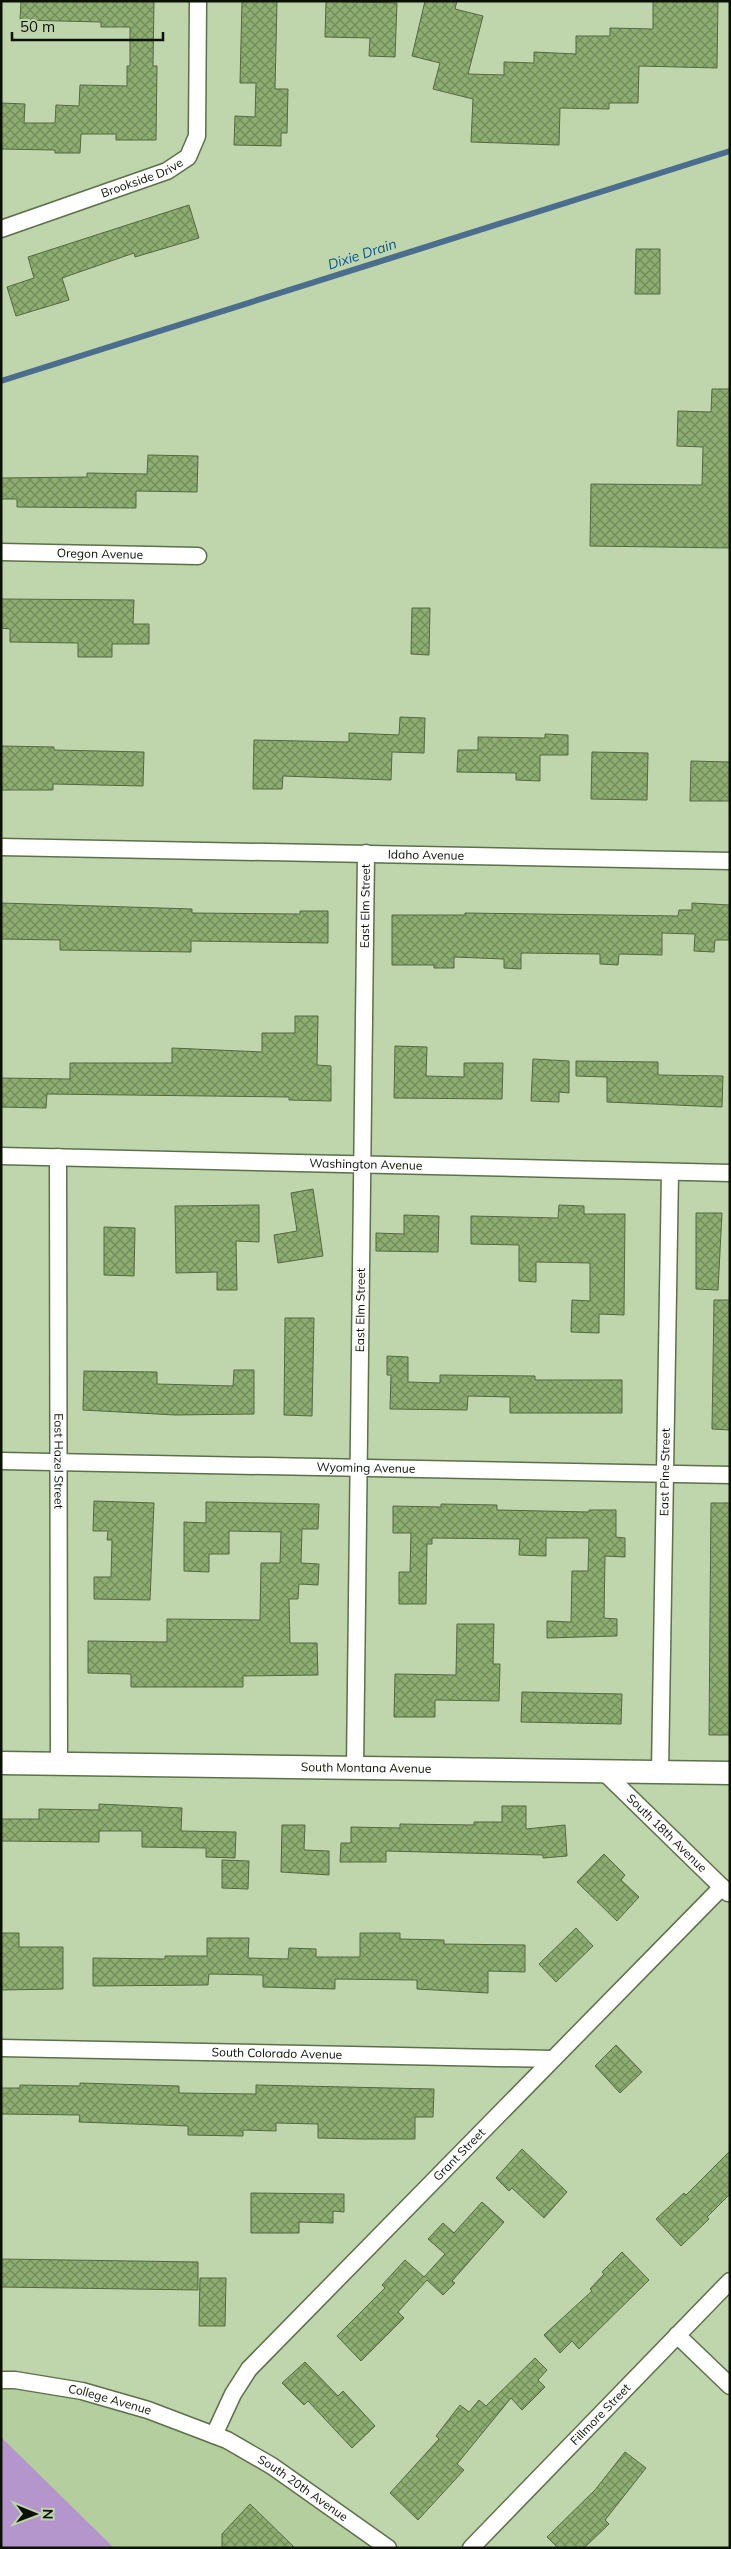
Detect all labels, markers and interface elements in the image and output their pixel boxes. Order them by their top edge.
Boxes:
scale bar [12,10,164,42]
text: 50 m [20,17,55,36]
street label: Brookside Drive [99,155,186,200]
water label: Dixie Drain [325,234,399,274]
street label: Oregon Avenue [57,545,143,562]
street label: Idaho Avenue [388,846,464,863]
street label: East Elm Street [357,864,373,948]
street label: Washington Avenue [309,1155,423,1173]
street label: East Elm Street [352,1268,368,1352]
street label: East Hazel Street [51,1413,67,1509]
street label: East Pine Street [656,1428,673,1516]
street label: Wyoming Avenue [316,1459,416,1476]
street label: South Montana Avenue [301,1759,431,1776]
street label: South 18th Avenue [624,1790,710,1875]
street label: South Colorado Avenue [212,2044,342,2062]
street label: Grant Street [430,2125,488,2184]
street label: Fillmore Street [567,2380,633,2448]
street label: College Avenue [67,2381,154,2418]
street label: South 20th Avenue [255,2451,351,2524]
north arrow [10,2489,60,2539]
text: N [39,2509,57,2520]

